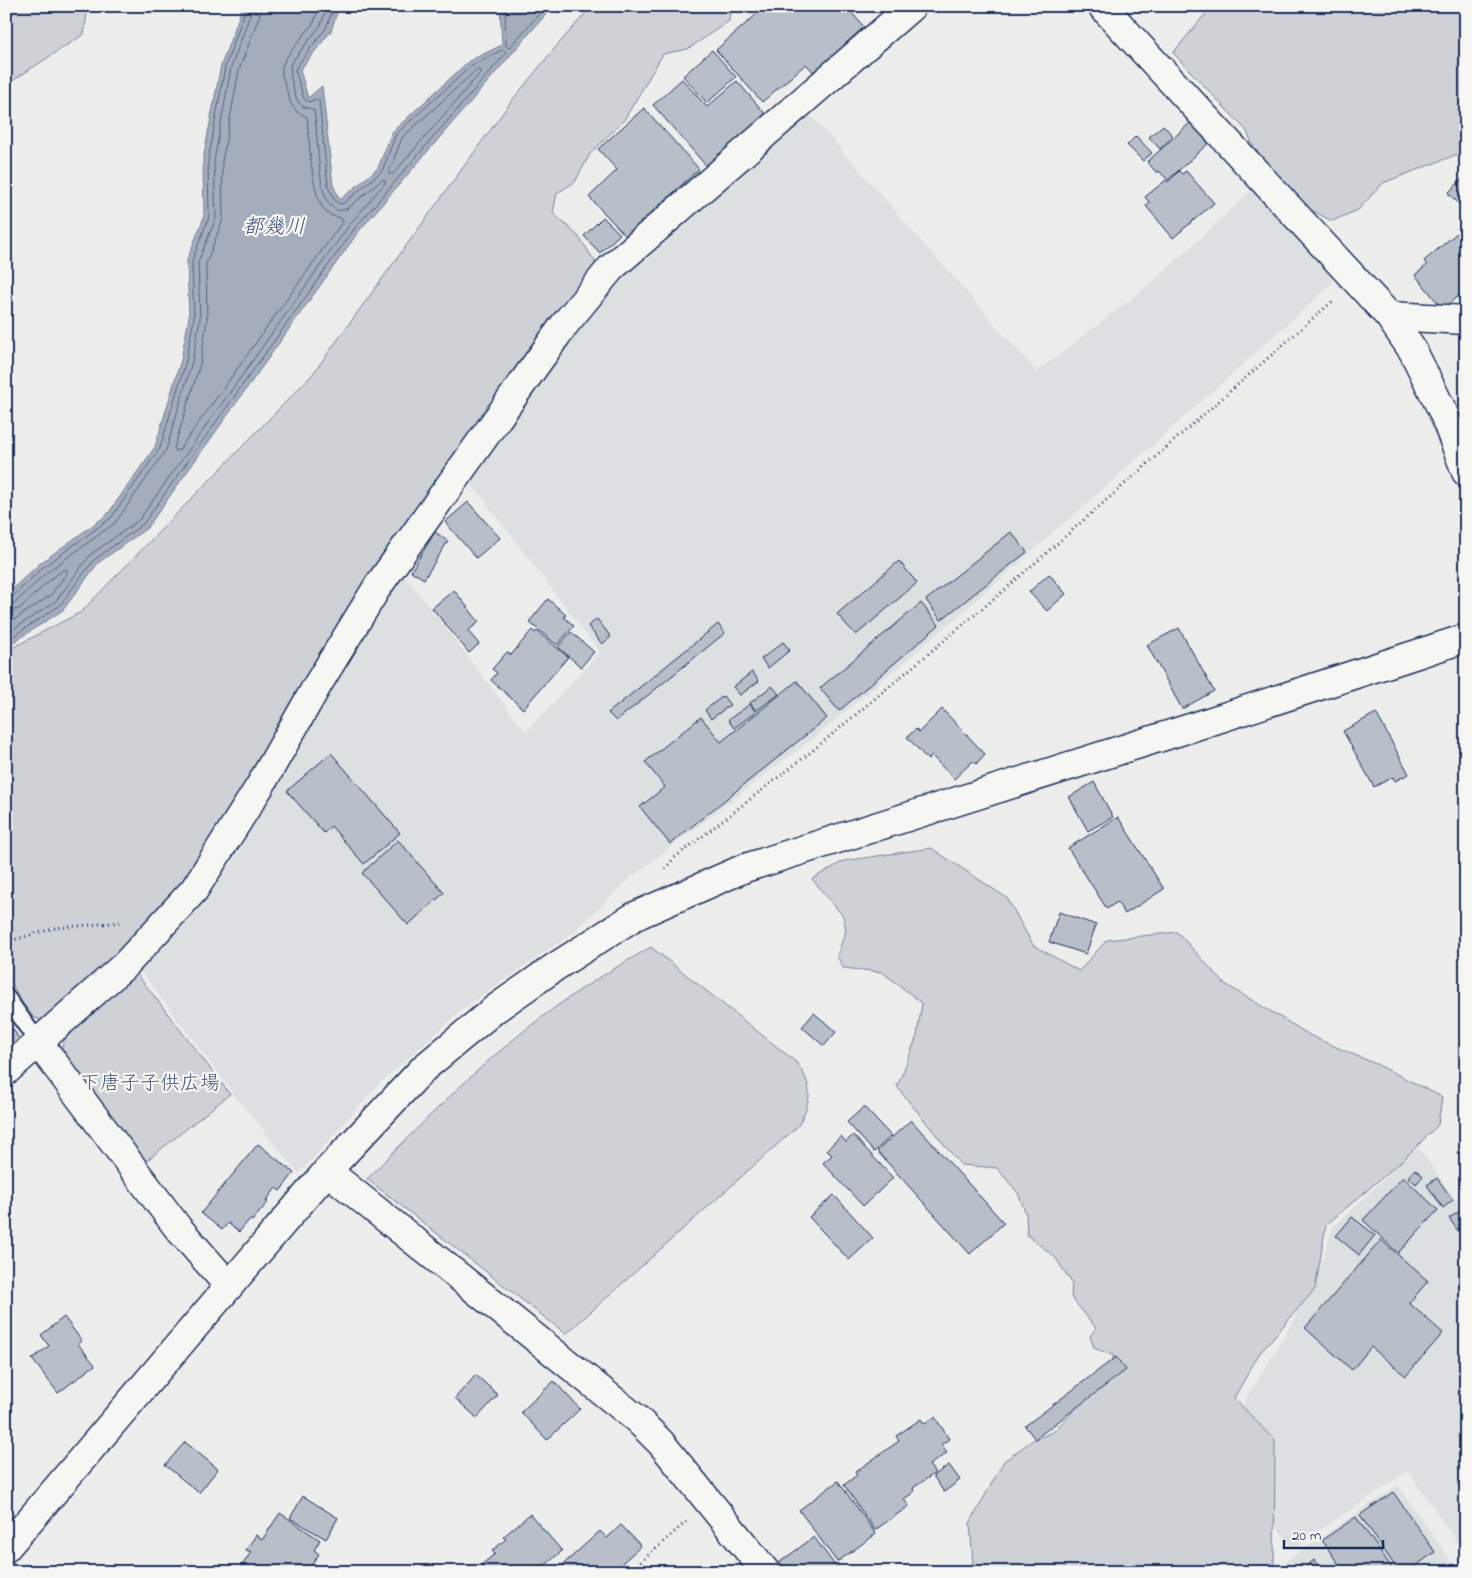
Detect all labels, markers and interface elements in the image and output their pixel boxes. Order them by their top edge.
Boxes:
water label: 都幾川 [243,213,306,243]
park label: 下唐子子供広場 [80,1070,220,1099]
scale bar [1284,1518,1383,1550]
text: 20 m [1292,1525,1322,1547]

